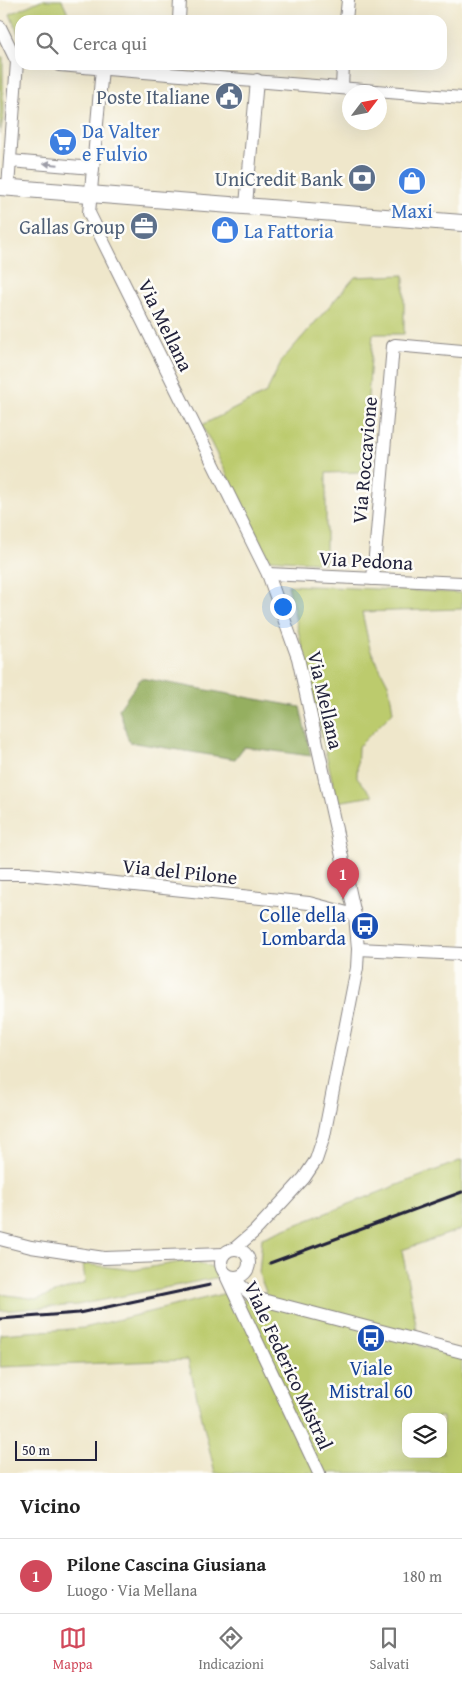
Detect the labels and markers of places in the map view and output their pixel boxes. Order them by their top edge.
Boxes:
public building icon: Poste Italiane [214,81,244,111]
place label: Poste Italiane [96,82,210,111]
place label: Da Valter e Fulvio [82,116,160,168]
supermarket icon: Da Valter e Fulvio [48,127,78,157]
bank icon: UniCredit Bank [347,163,377,193]
place label: UniCredit Bank [215,164,344,193]
shop icon: Maxi [397,166,427,196]
place label: Maxi [391,196,433,225]
office icon: Gallas Group [129,211,159,241]
place label: Gallas Group [19,212,125,241]
shop icon: La Fattoria [210,215,240,245]
place label: La Fattoria [244,216,334,245]
pin: 1 [327,858,359,899]
place label: Colle della Lombarda [259,900,347,952]
bus stop icon: Colle della Lombarda [350,911,380,941]
bus stop icon: Viale Mistral 60 [356,1323,386,1353]
place label: Viale Mistral 60 [329,1353,413,1405]

